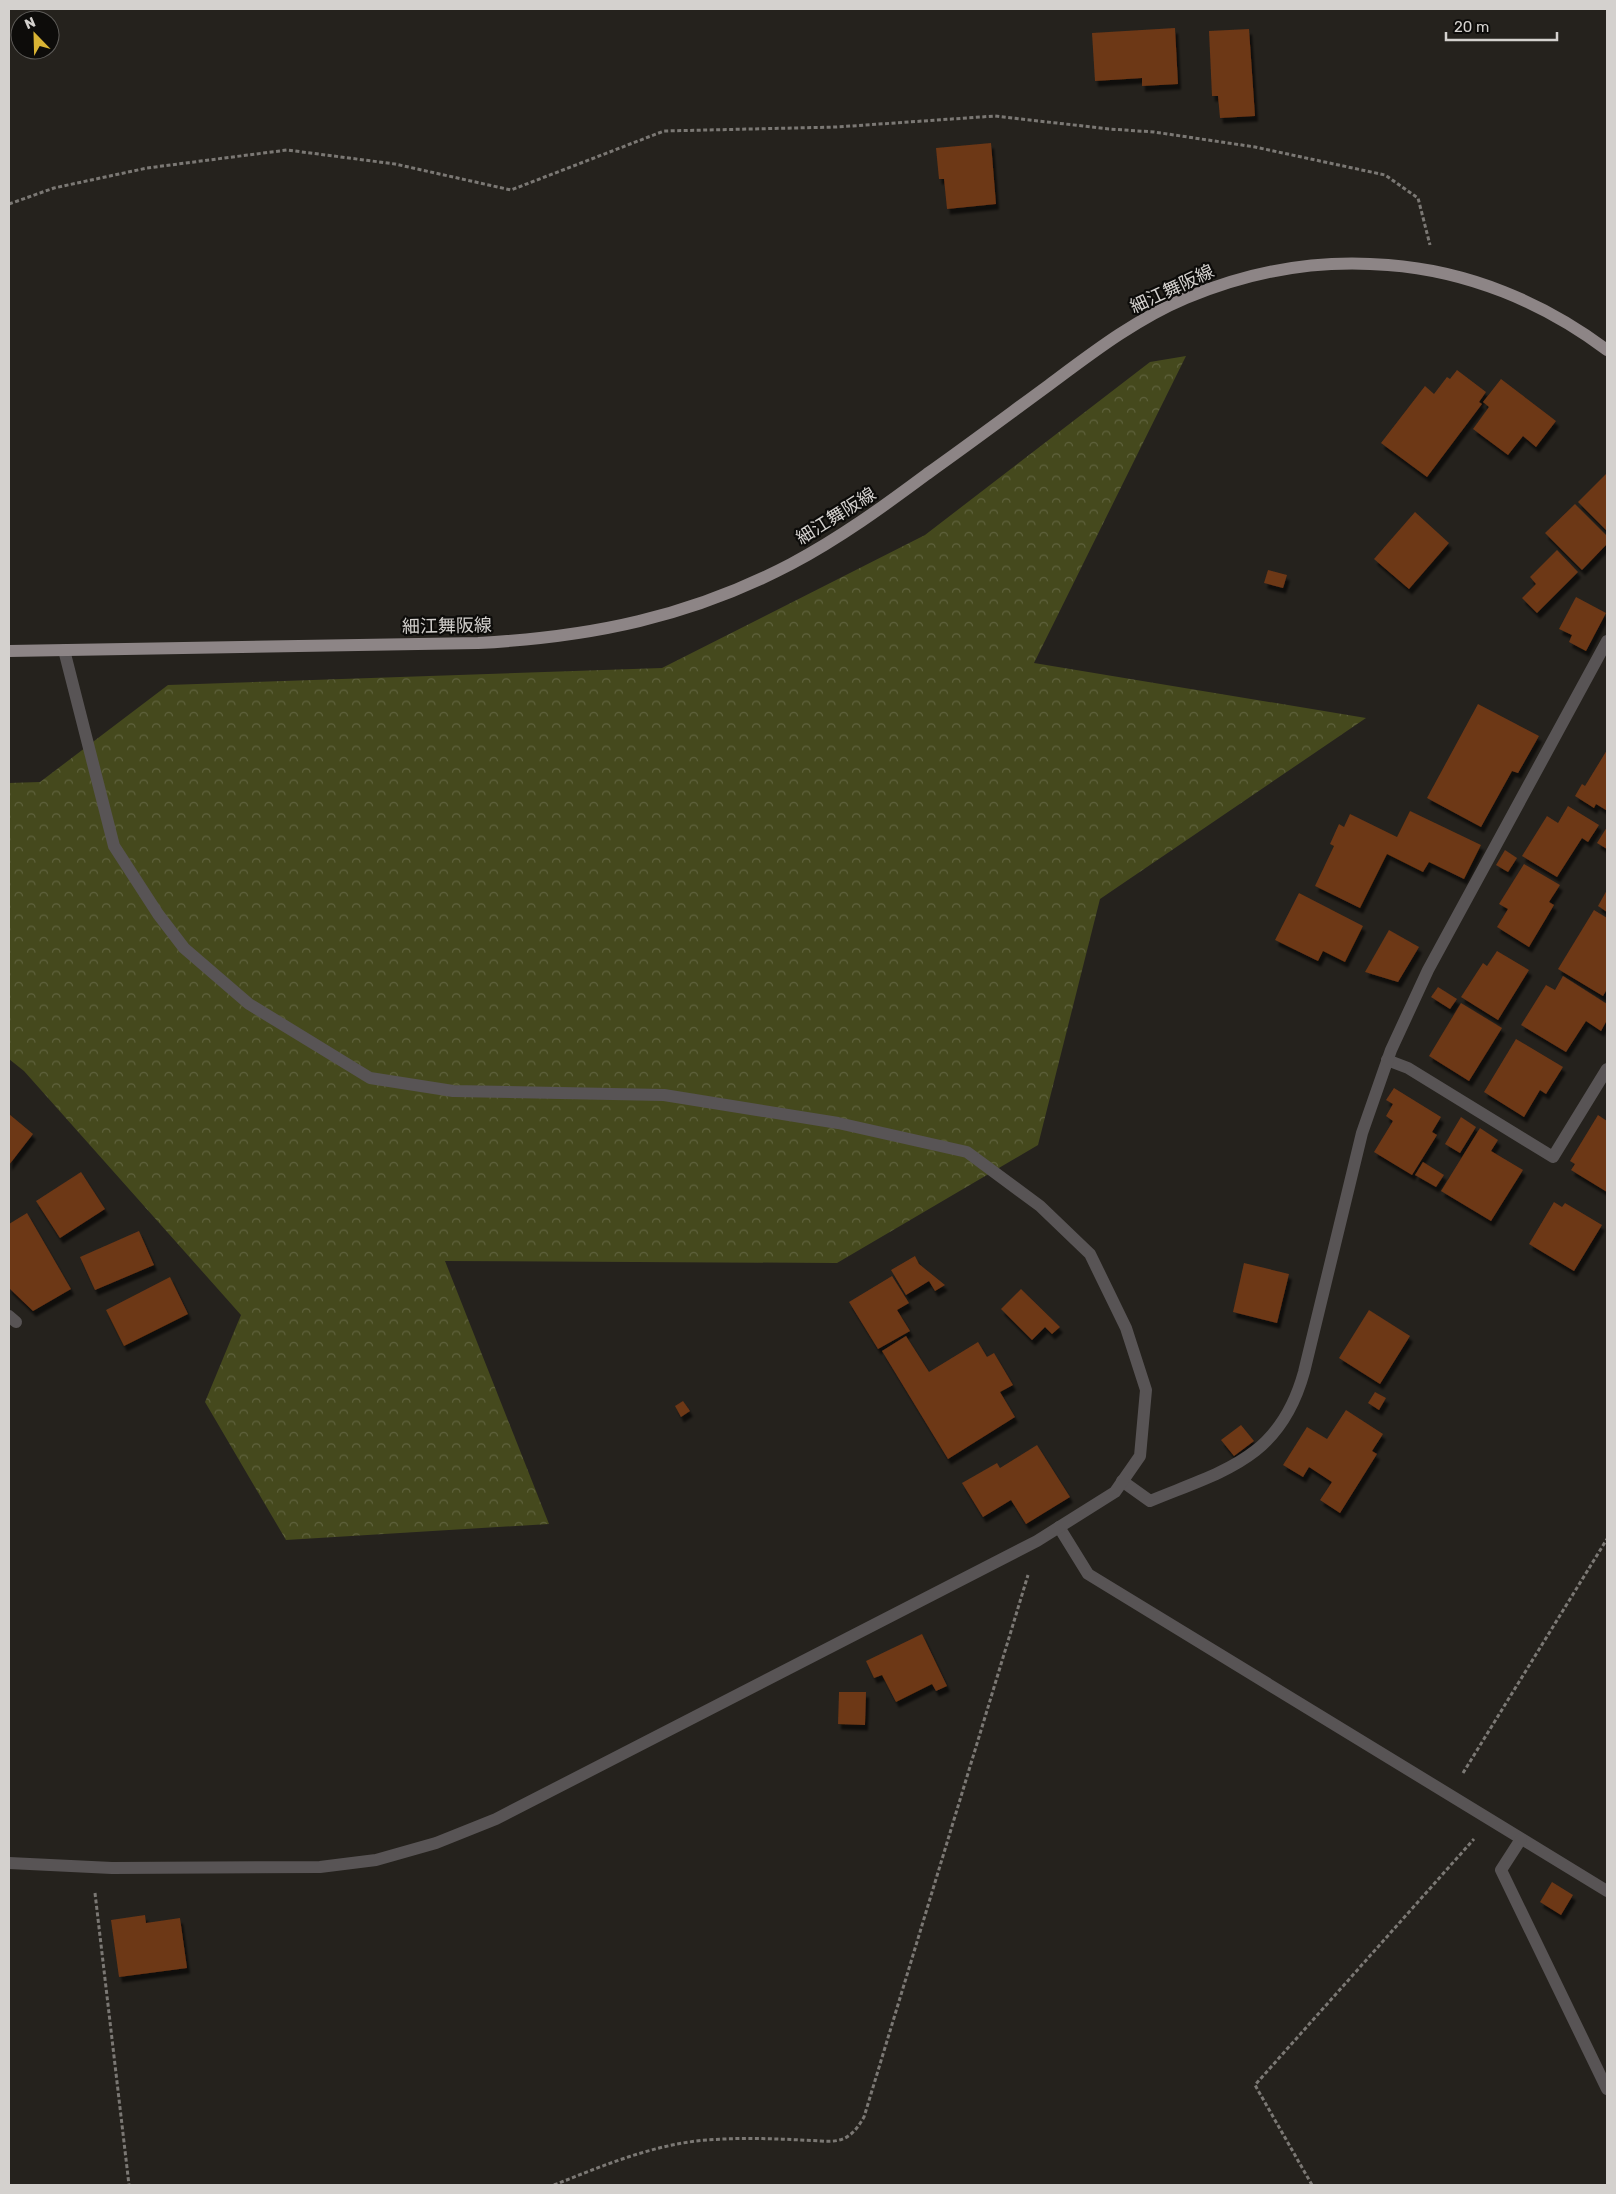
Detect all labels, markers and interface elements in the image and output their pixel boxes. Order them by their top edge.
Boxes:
north arrow [10,10,60,60]
scale bar [1446,10,1557,42]
text: N [22,14,38,33]
text: 20 m [1454,18,1489,36]
street label: 細江舞阪線 [1127,260,1217,318]
street label: 細江舞阪線 [792,483,880,549]
street label: 細江舞阪線 [402,614,492,638]

